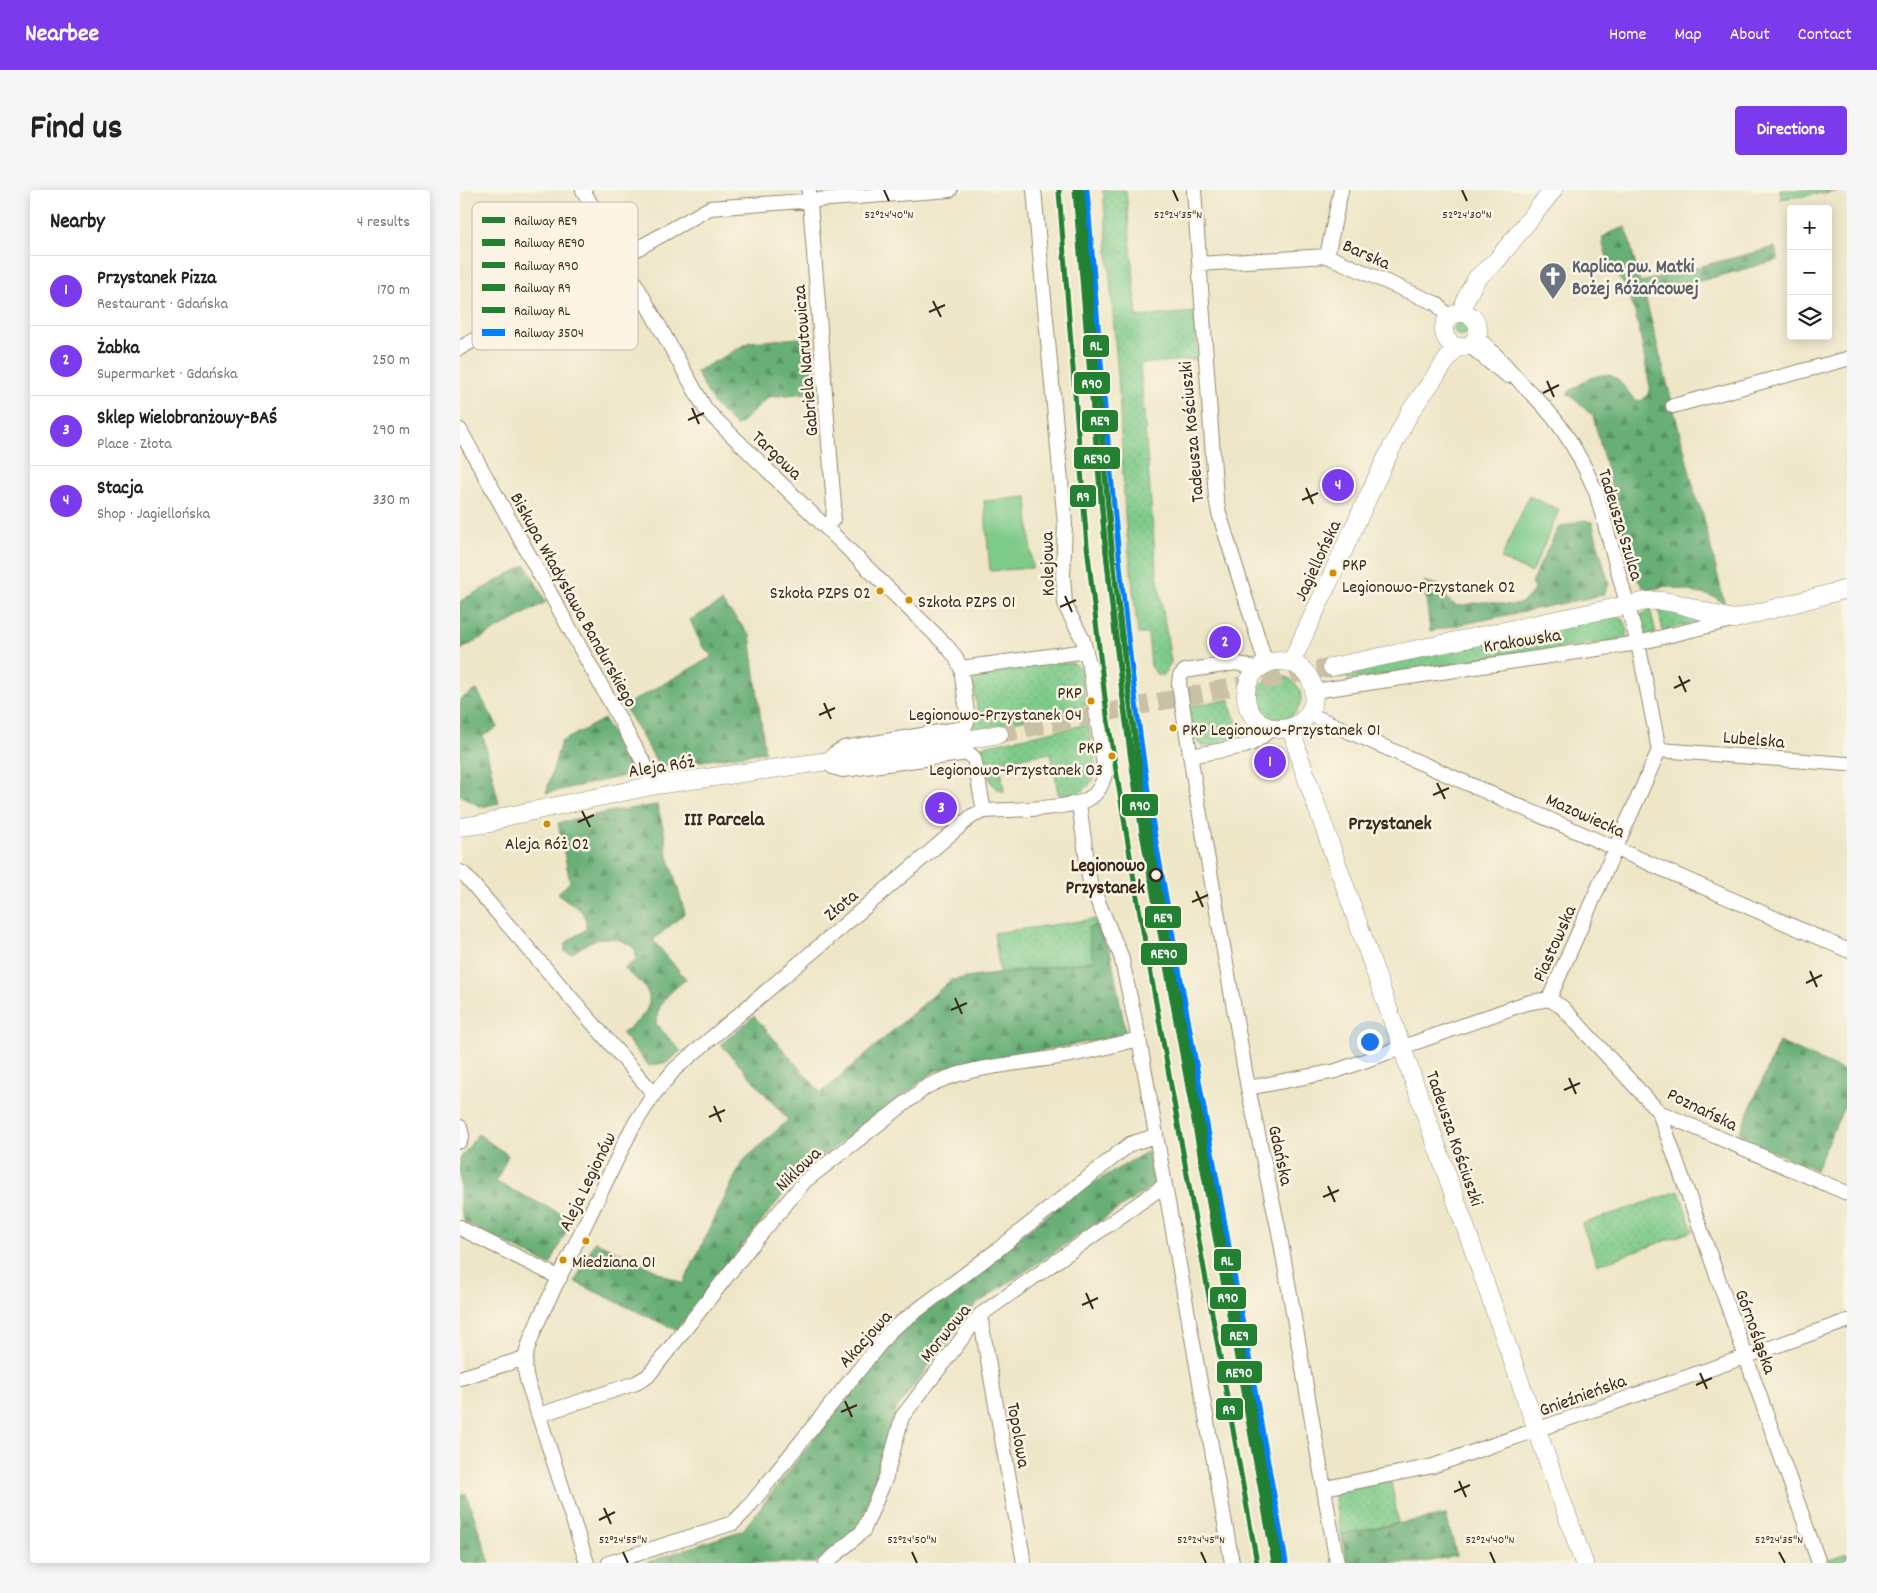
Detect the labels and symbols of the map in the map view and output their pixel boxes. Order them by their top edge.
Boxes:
legend [472,202,638,350]
text: 52°24'40"N [865,207,914,224]
text: 52°24'35"N [1154,207,1202,224]
text: 52°24'30"N [1442,207,1492,224]
text: Railway RE9 [514,212,577,232]
text: Railway RE90 [514,234,585,254]
street label: Barska [1337,234,1395,279]
place label: Kaplica pw. Matki Bożej Różańcowej [1572,255,1699,304]
text: Railway R90 [514,257,579,277]
church icon: Kaplica pw. Matki Bożej Różańcowej [1538,261,1568,300]
text: Railway R9 [514,279,571,299]
street label: Gabriela Narutowicza [787,283,828,438]
text: Railway RL [514,302,571,322]
text: Railway 3504 [514,324,584,344]
line badge: RL [1082,334,1110,358]
text: RL [1090,337,1103,357]
street label: Tadeusza Kościuszki [1174,359,1213,503]
line badge: R90 [1073,371,1111,395]
text: R90 [1082,375,1102,395]
line badge: RE9 [1081,409,1119,433]
text: RE9 [1090,412,1110,432]
street label: Targowa [744,425,808,488]
line badge: RE90 [1073,446,1121,470]
text: RE90 [1083,450,1111,470]
pin: 4 [1322,466,1354,504]
street label: Tadeusza Szulca [1589,466,1649,585]
line badge: R9 [1069,484,1097,508]
street label: Biskupa Władysława Bandurskiego [501,488,642,713]
text: R9 [1076,488,1090,508]
street label: Jagiellońska [1289,515,1350,607]
street label: Kolejowa [1035,530,1064,597]
place label: PKP Legionowo-Przystanek 02 [1342,554,1516,601]
marker: PKP Legionowo-Przystanek 02 [1328,568,1338,578]
place label: Szkoła PZPS 02 [770,582,871,607]
marker: Szkoła PZPS 02 [875,586,885,596]
place label: Szkoła PZPS 01 [918,591,1015,616]
marker: Szkoła PZPS 01 [904,595,914,605]
pin: 2 [1209,623,1241,661]
street label: Krakowska [1482,623,1564,662]
place label: PKP Legionowo-Przystanek 04 [909,682,1082,729]
marker: PKP Legionowo-Przystanek 04 [1086,696,1096,706]
place label: PKP Legionowo-Przystanek 01 [1182,719,1380,744]
marker: PKP Legionowo-Przystanek 01 [1168,723,1178,733]
street label: Lubelska [1722,725,1787,758]
place label: PKP Legionowo-Przystanek 03 [929,737,1103,784]
pin: 1 [1254,743,1286,781]
street label: Aleja Róż [627,750,696,787]
marker: PKP Legionowo-Przystanek 03 [1107,751,1117,761]
street label: Mazowiecka [1541,788,1629,847]
pin: 3 [925,789,957,827]
line badge: R90 [1121,793,1159,817]
text: R90 [1130,797,1150,817]
district label: III Parcela [684,807,765,835]
district label: Przystanek [1348,811,1432,839]
marker: Aleja Róż 02 [542,819,552,829]
place label: Aleja Róż 02 [505,833,589,858]
place label: Legionowo Przystanek [1066,854,1146,903]
marker: Legionowo Przystanek [1149,868,1163,882]
street label: Złota [819,884,866,929]
street label: Piastowska [1527,901,1586,987]
line badge: RE9 [1144,905,1182,929]
text: RE9 [1153,909,1173,929]
line badge: RE90 [1140,942,1188,966]
text: RE90 [1150,945,1178,965]
your location [1357,1029,1383,1055]
street label: Tadeusza Kościuszki [1417,1068,1489,1211]
street label: Poznańska [1662,1082,1742,1140]
street label: Gdańska [1259,1123,1298,1189]
street label: Aleja Legionów [553,1128,625,1237]
street label: Niklowa [770,1141,829,1199]
unlabelled marker [581,1236,591,1246]
line badge: RL [1213,1248,1242,1272]
place label: Miedziana 01 [572,1251,655,1276]
text: RL [1221,1252,1234,1272]
marker: Miedziana 01 [558,1255,568,1265]
line badge: R90 [1209,1286,1247,1310]
street label: Górnośląska [1726,1286,1782,1379]
text: R90 [1218,1289,1238,1309]
street label: Morwowa [915,1298,979,1369]
street label: Akacjowa [833,1305,901,1375]
line badge: RE9 [1220,1323,1258,1347]
text: RE9 [1229,1327,1249,1347]
line badge: RE90 [1216,1360,1263,1384]
text: RE90 [1225,1364,1253,1384]
street label: Gnieźnieńska [1536,1369,1632,1426]
line badge: R9 [1215,1397,1244,1421]
street label: Topolowa [998,1401,1036,1471]
text: R9 [1222,1401,1236,1421]
text: 52°24'55"N [599,1532,647,1549]
text: 52°24'50"N [887,1532,937,1549]
text: 52°24'45"N [1177,1532,1225,1549]
text: 52°24'40"N [1466,1532,1515,1549]
text: 52°24'35"N [1755,1532,1803,1549]

